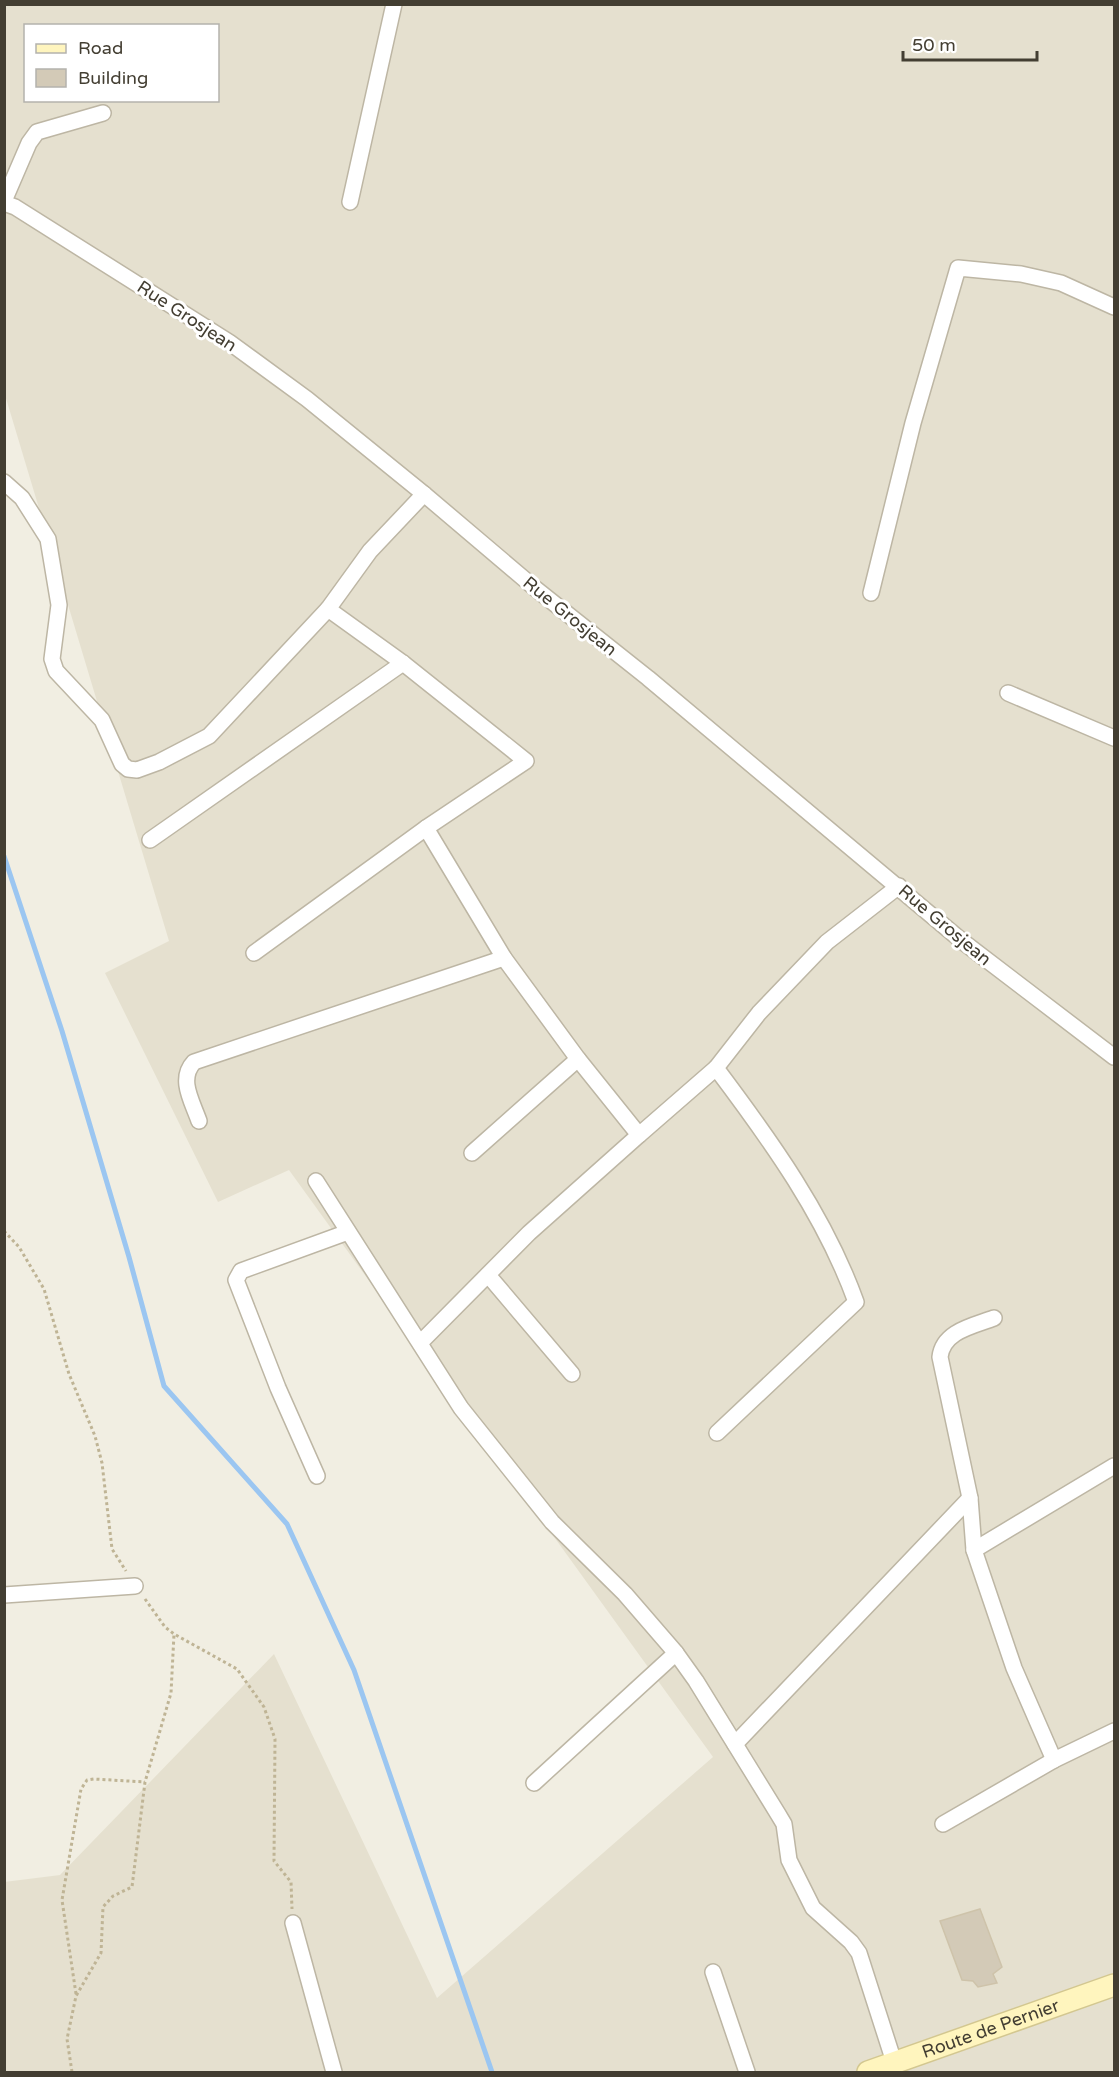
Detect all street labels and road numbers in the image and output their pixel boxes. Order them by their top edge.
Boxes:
street label: Rue Grosjean [133,276,241,356]
street label: Rue Grosjean [519,571,621,661]
street label: Rue Grosjean [894,880,996,970]
street label: Route de Pernier [919,1994,1062,2063]

